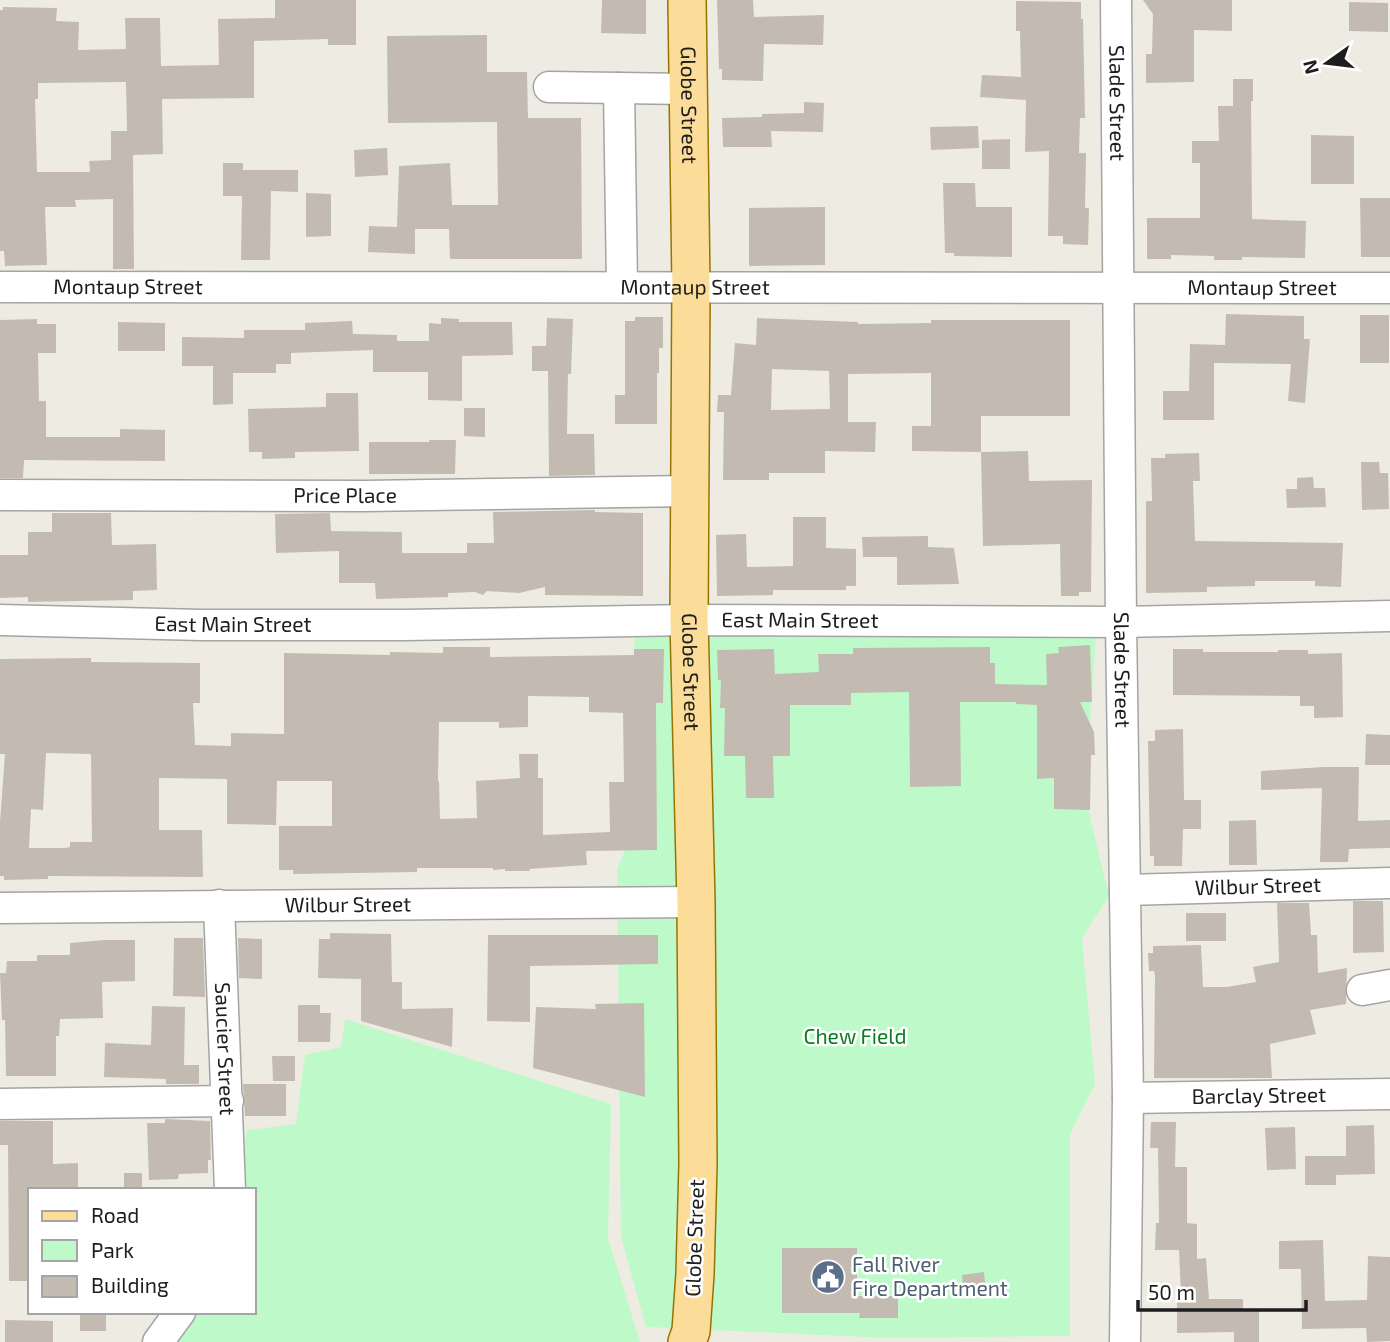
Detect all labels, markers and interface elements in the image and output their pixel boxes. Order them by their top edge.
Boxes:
north arrow [1292,28,1362,98]
street label: Slade Street [1105,45,1131,161]
street label: Globe Street [677,46,703,164]
text: N [1297,58,1323,77]
street label: Montaup Street [53,273,203,298]
street label: Montaup Street [620,273,770,299]
street label: Montaup Street [1187,274,1337,299]
street label: Price Place [293,482,397,507]
street label: East Main Street [721,606,879,632]
street label: East Main Street [154,610,312,636]
street label: Slade Street [1110,612,1137,728]
street label: Globe Street [678,613,706,731]
street label: Wilbur Street [1194,871,1321,899]
street label: Wilbur Street [285,890,411,917]
street label: Saucier Street [211,982,241,1116]
park label: Chew Field [803,1023,907,1048]
street label: Barclay Street [1192,1081,1326,1108]
street label: Globe Street [679,1179,708,1297]
legend [28,1188,256,1314]
text: Road [91,1202,139,1227]
text: Park [91,1237,134,1262]
place label: Fall River Fire Department [852,1251,1008,1300]
public building icon: Fall River Fire Department [809,1258,847,1296]
scale bar [1138,1268,1306,1312]
text: Building [91,1272,169,1297]
text: 50 m [1148,1279,1195,1304]

